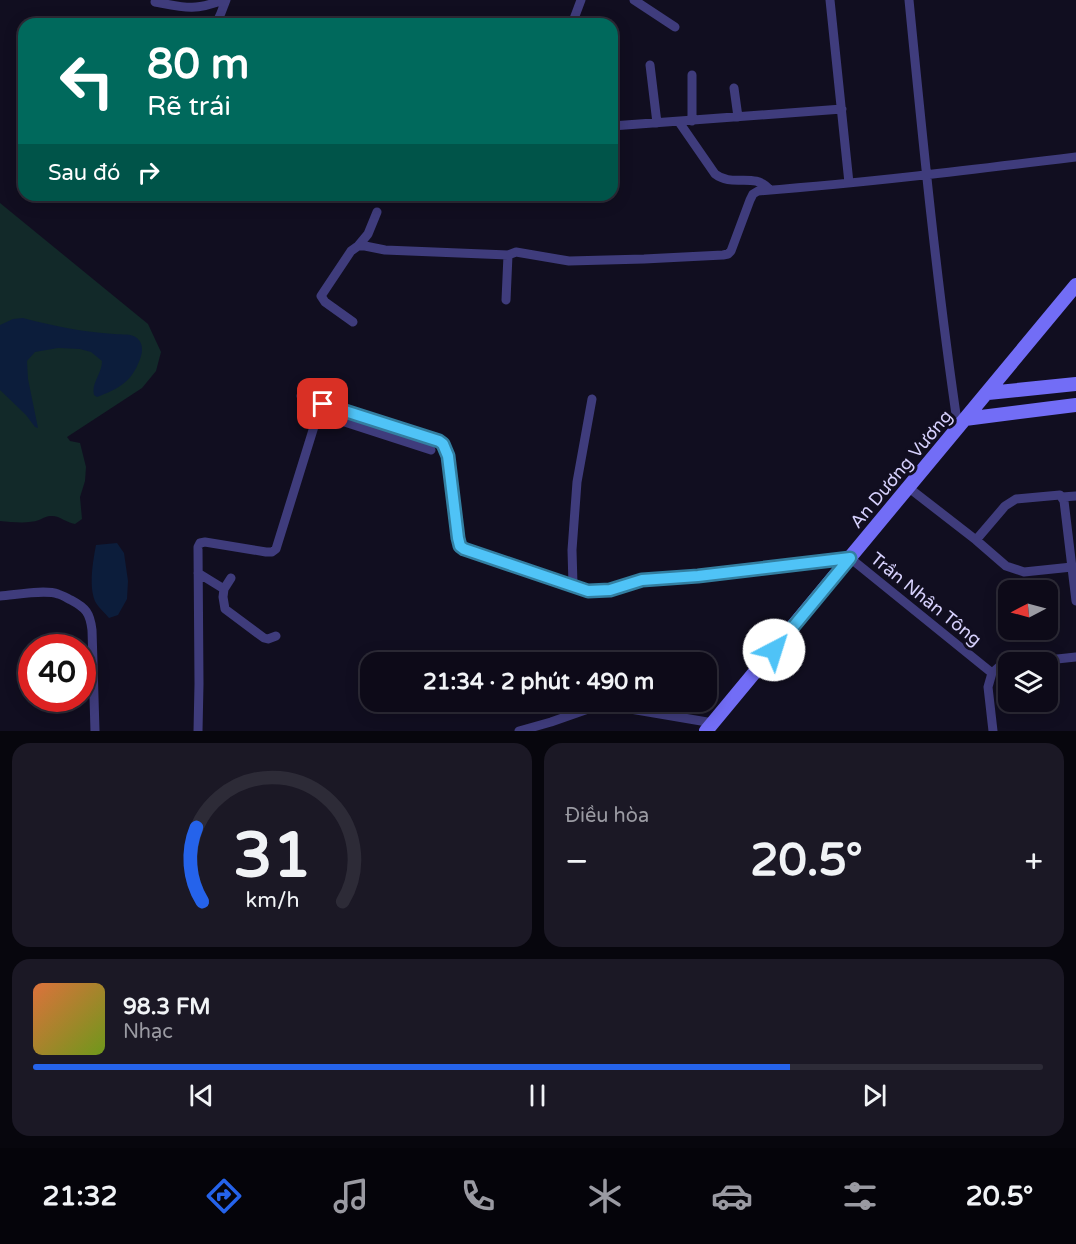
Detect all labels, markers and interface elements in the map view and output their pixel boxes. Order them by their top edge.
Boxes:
text: 80 m [147,39,249,90]
icon: left [48,42,126,120]
text: Rẽ trái [147,90,231,123]
icon: right [132,156,165,189]
text: Sau đó [48,160,120,186]
pin [297,378,348,429]
icon: arrive [306,387,339,420]
street label: An Dương Vương [845,405,957,533]
street label: Trần Nhân Tông [866,547,986,651]
north arrow [998,580,1058,640]
map controls [998,580,1058,712]
position arrow [742,618,806,682]
speed limit sign: 40 [18,634,96,712]
button: layers [998,652,1058,712]
text: 21:34 · 2 phút · 490 m [423,669,654,695]
text: Điều hòa [565,804,649,828]
text: 31 [233,819,311,894]
text: 20.5° [750,834,863,888]
text: − [565,842,589,881]
text: + [1024,842,1043,881]
text: km/h [245,887,299,913]
text: 98.3 FM [123,994,211,1020]
text: Nhạc [123,1020,173,1044]
icon: previous [185,1079,218,1112]
icon: pause [521,1079,554,1112]
icon: next [858,1079,891,1112]
icon: directions [203,1175,245,1217]
icon: music [330,1175,372,1217]
icon: phone [457,1175,499,1217]
icon: climate [584,1175,626,1217]
icon: car [711,1175,753,1217]
icon: filters [839,1175,881,1217]
text: 21:32 [43,1180,117,1213]
text: 20.5° [966,1180,1033,1213]

